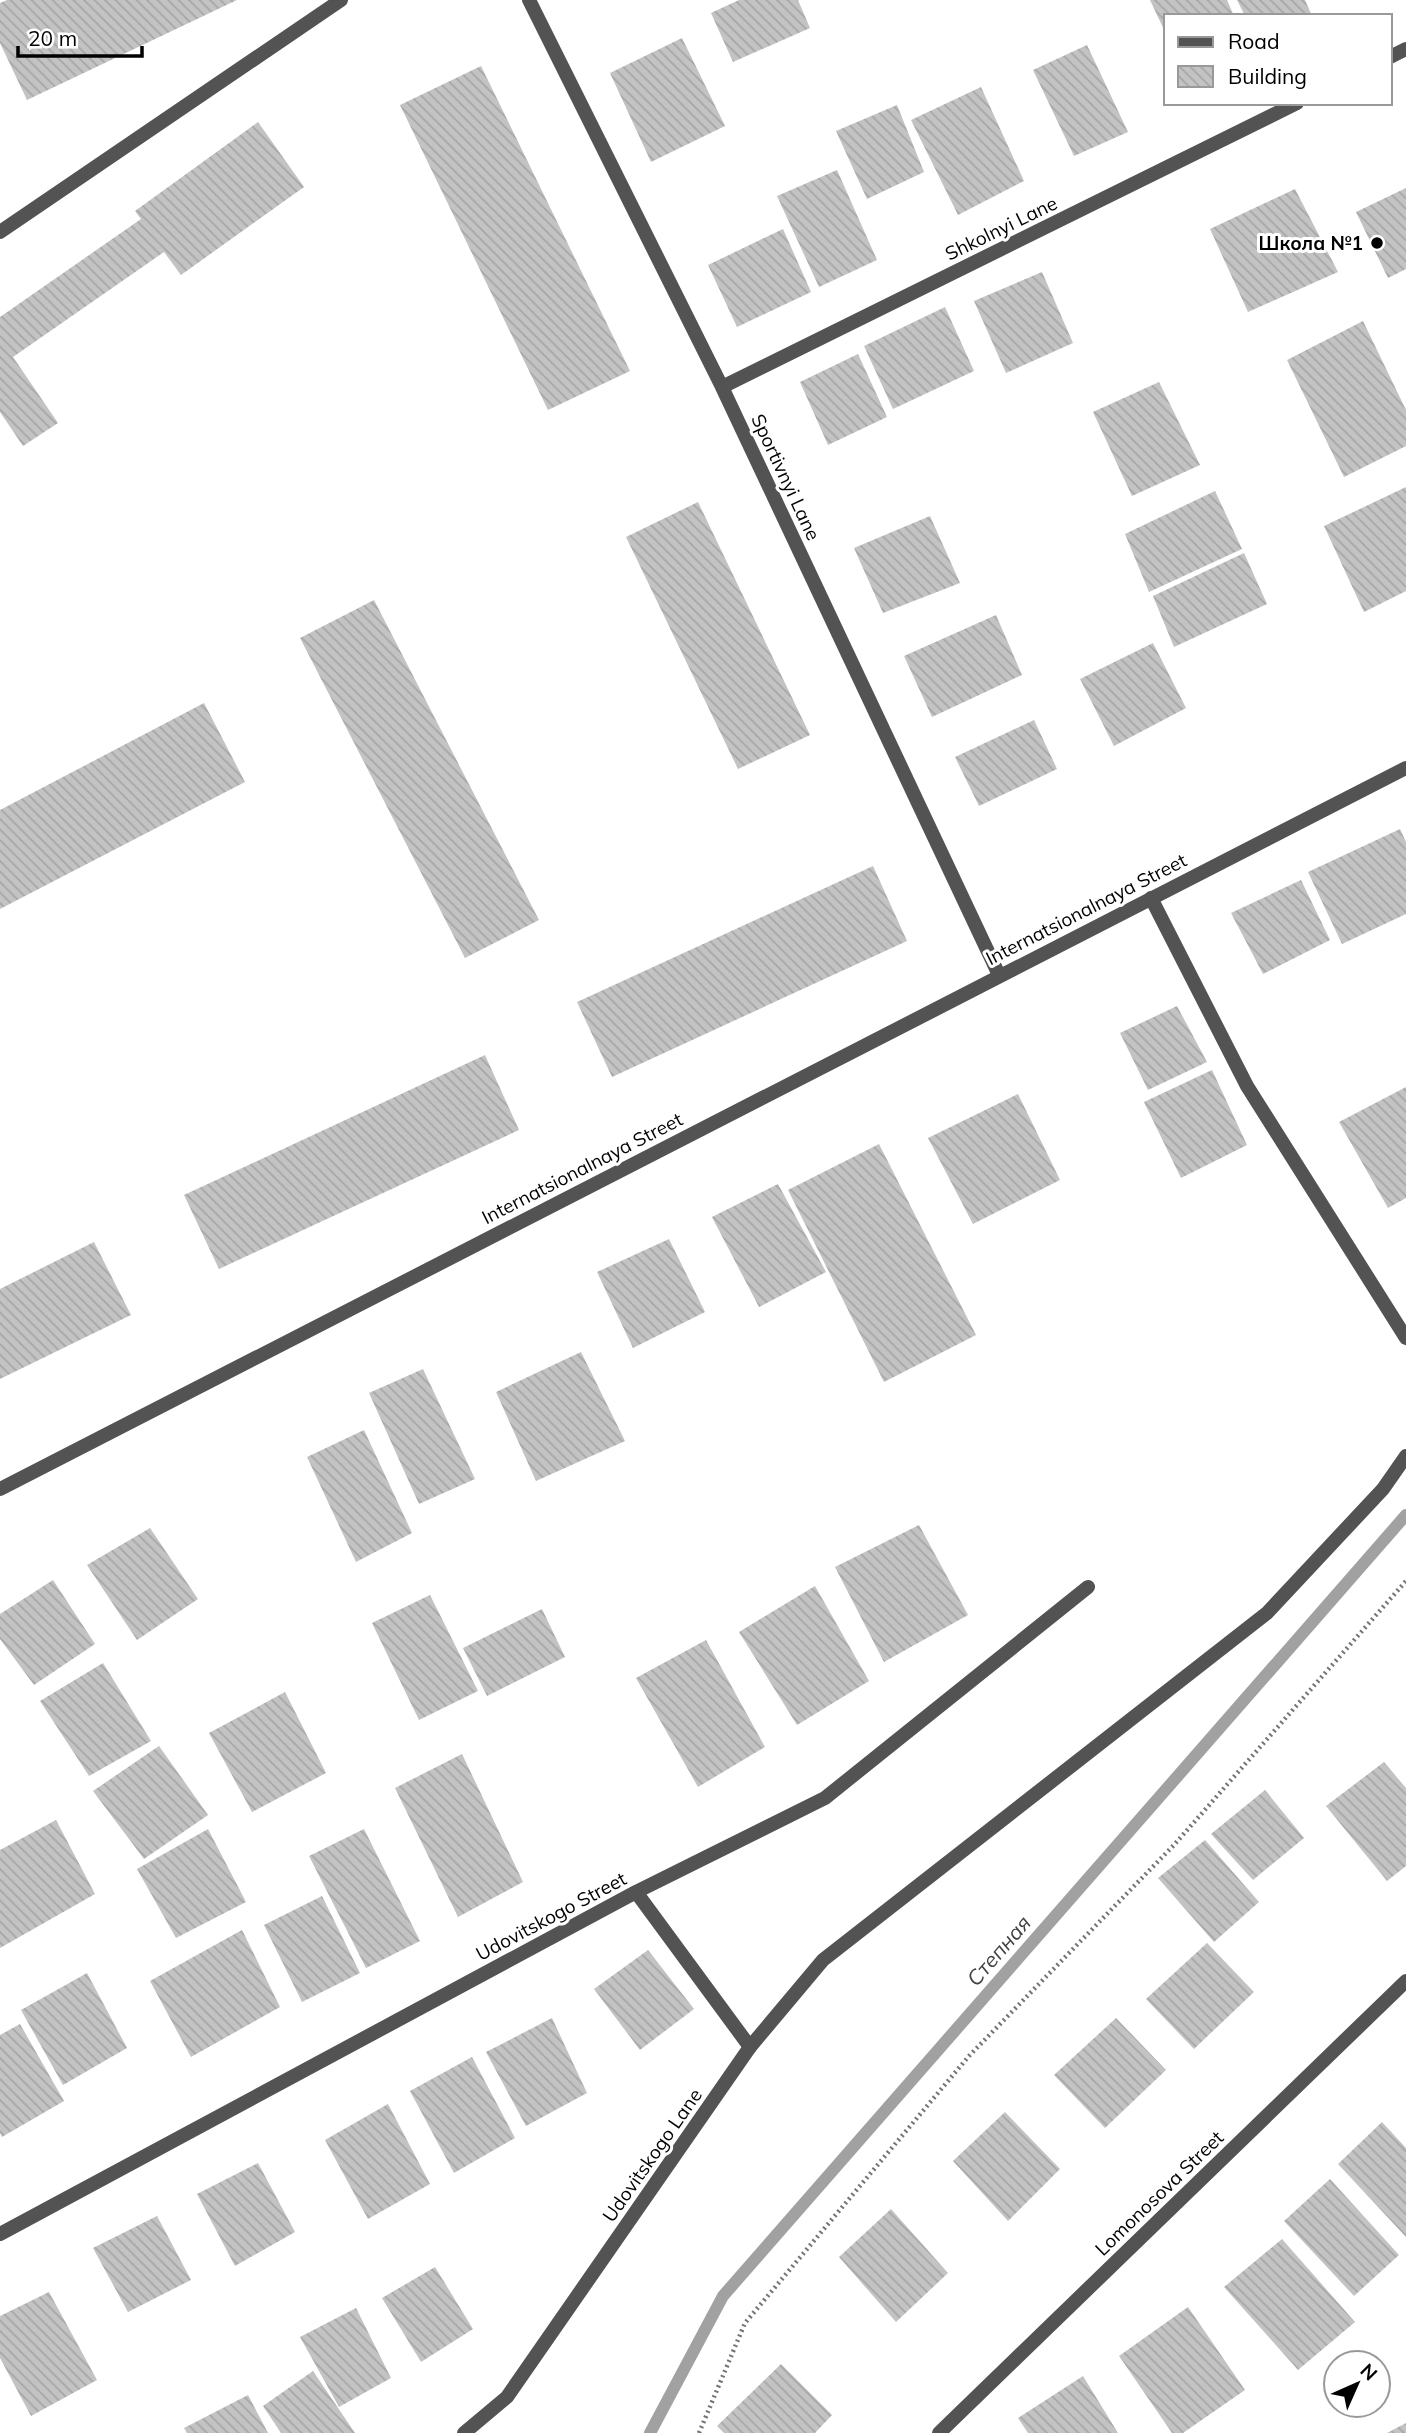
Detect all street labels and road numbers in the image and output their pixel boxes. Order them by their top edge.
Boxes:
street label: Shkolnyi Lane [941,191,1061,265]
street label: Sportivnyi Lane [746,410,826,544]
street label: Internatsionalnaya Street [982,848,1191,970]
street label: Internatsionalnaya Street [478,1107,687,1229]
street label: Udovitskogo Street [472,1866,631,1966]
street label: Udovitskogo Lane [597,2084,707,2226]
street label: Lomonosova Street [1090,2125,1229,2261]

